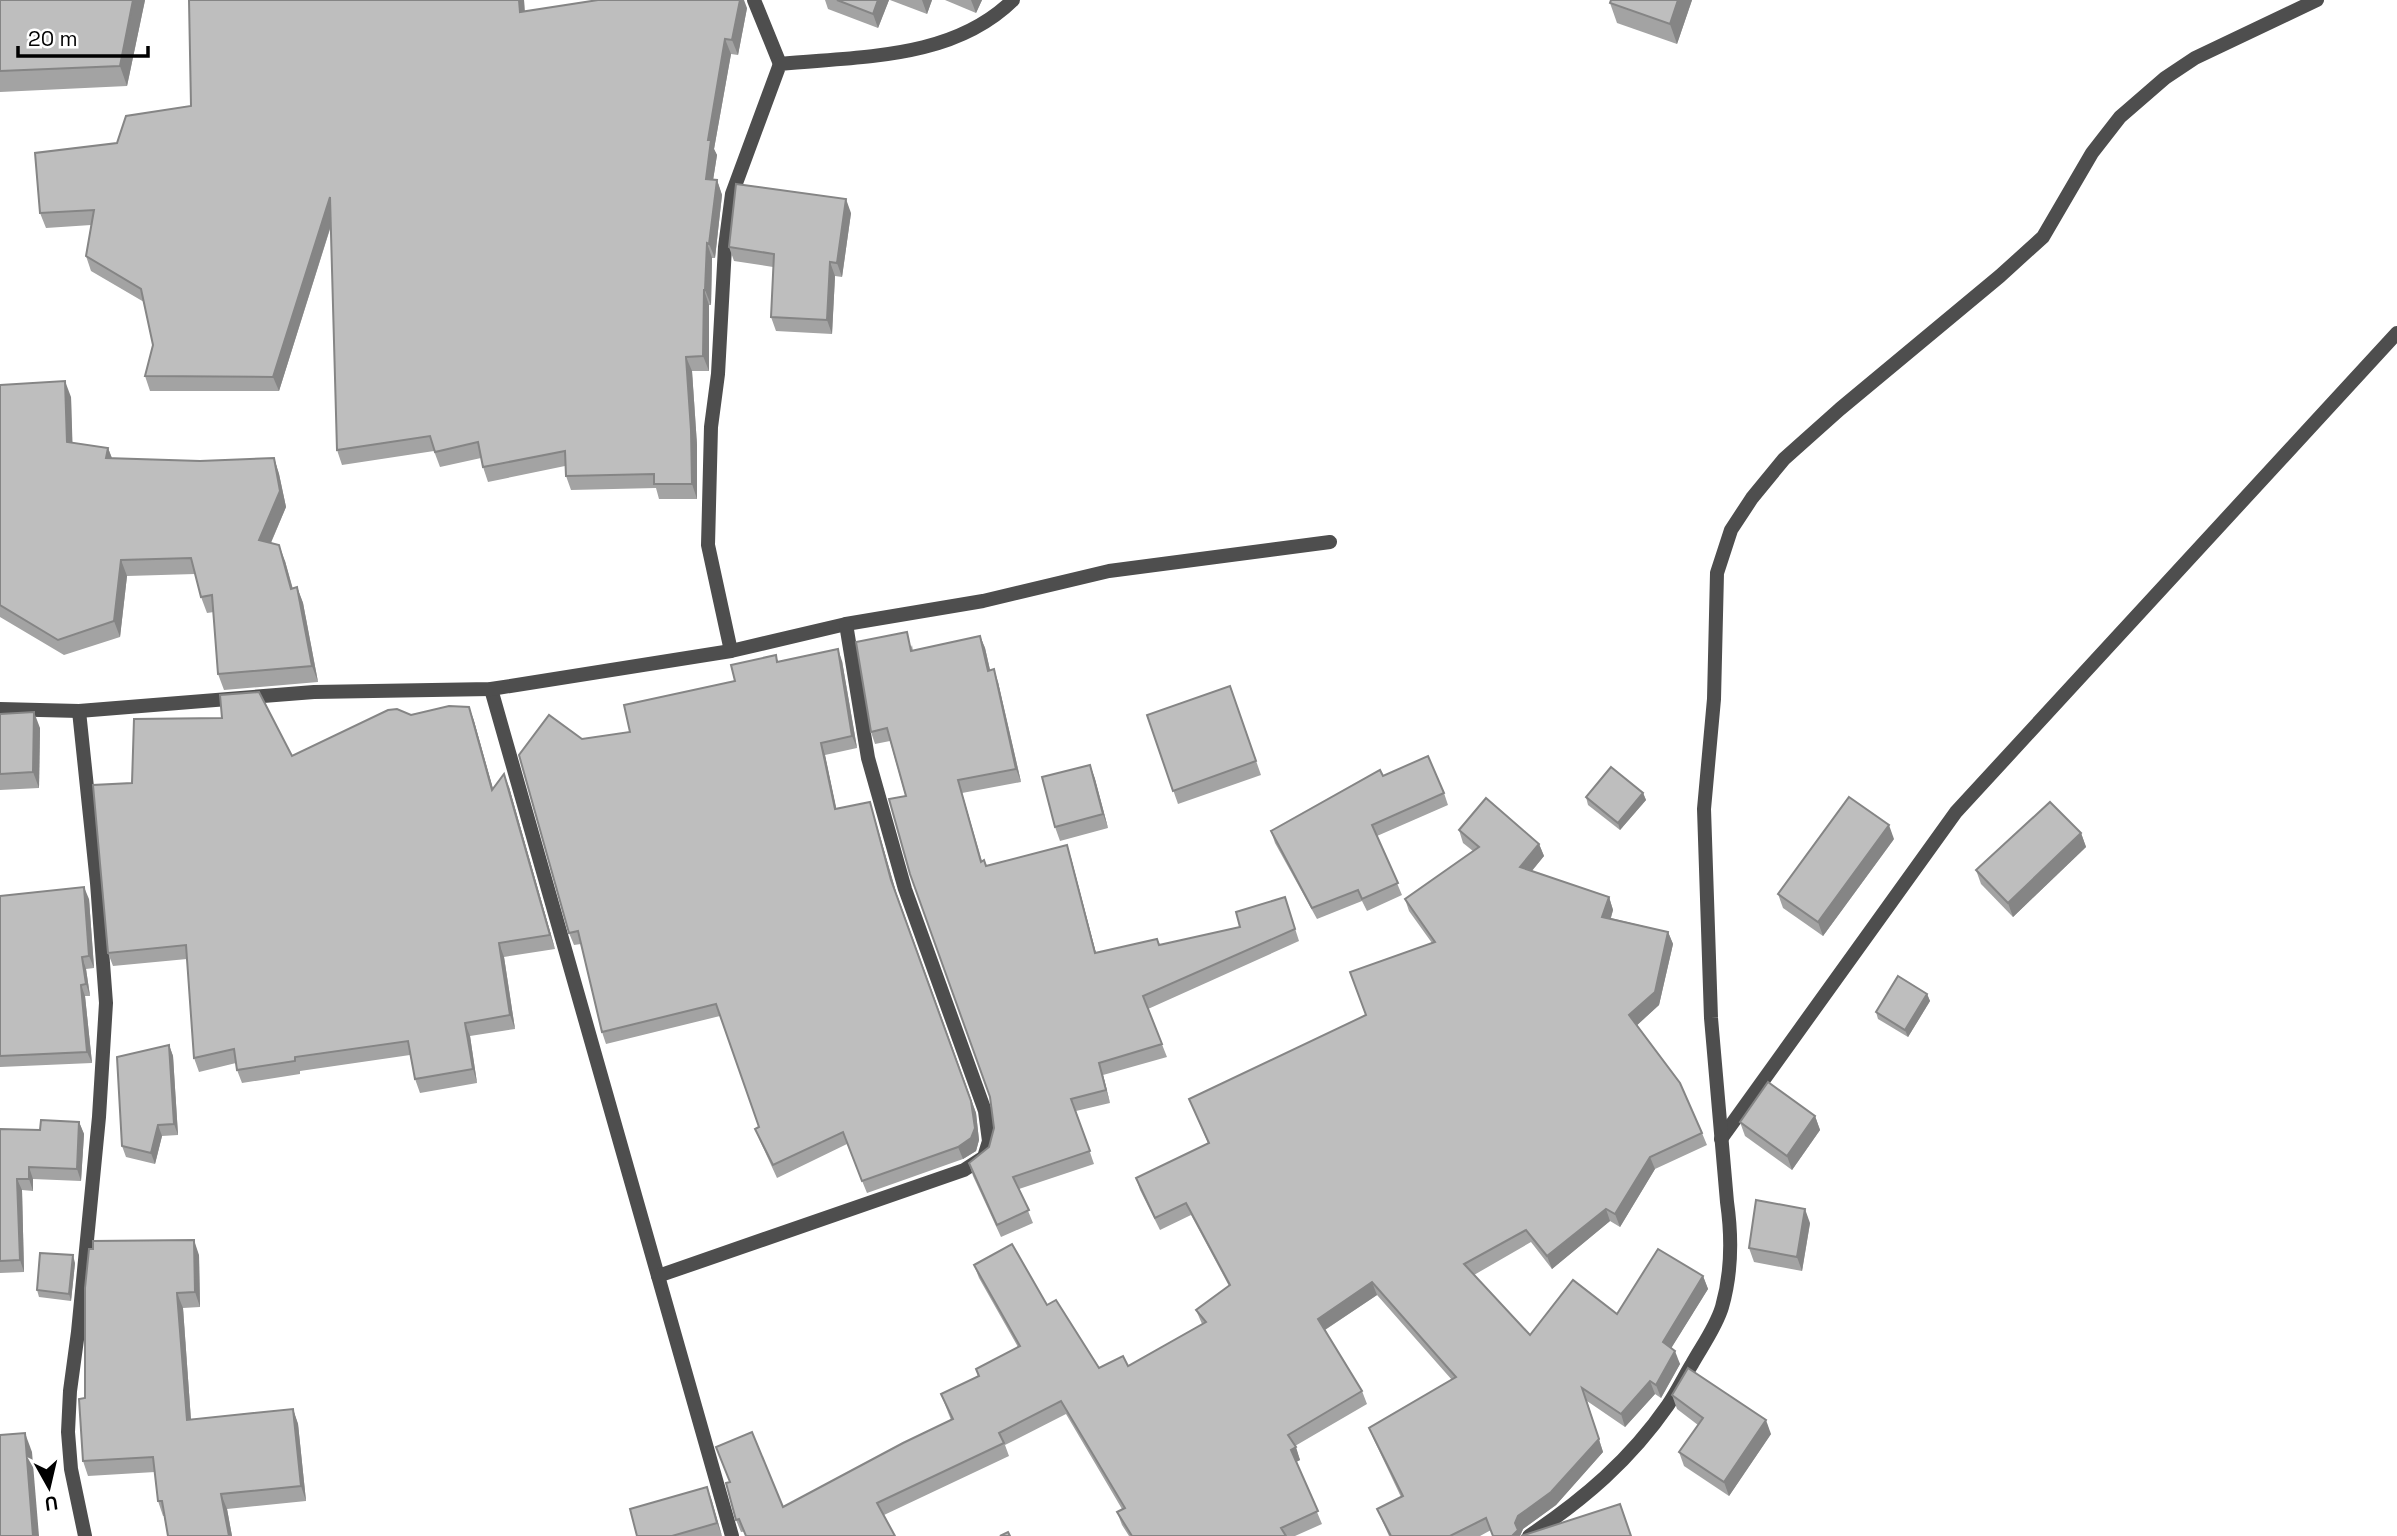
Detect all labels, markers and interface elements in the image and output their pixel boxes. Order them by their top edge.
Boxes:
scale bar [18,14,147,58]
text: 20 m [28,25,78,52]
north arrow [14,1452,84,1522]
text: U [43,1490,59,1517]

